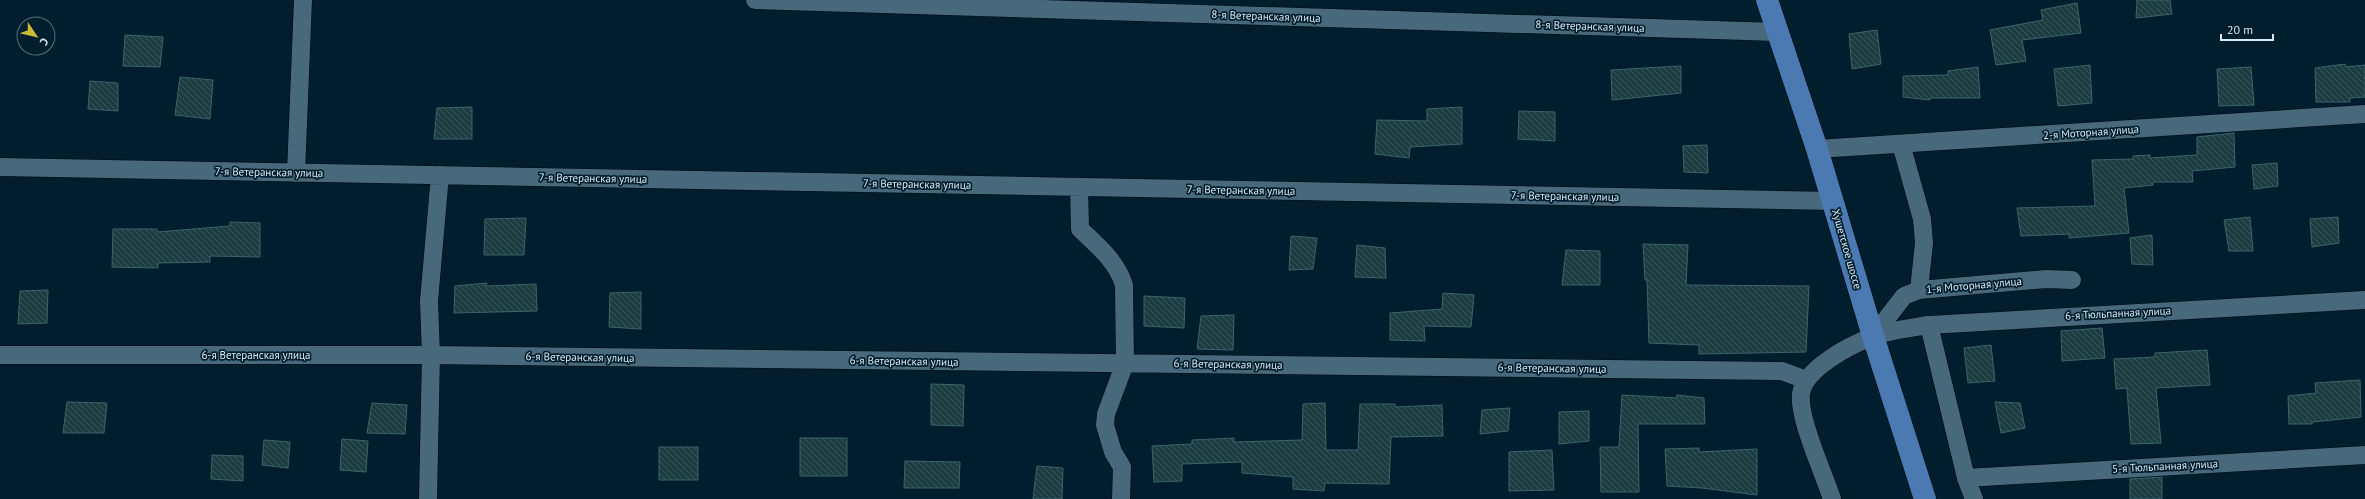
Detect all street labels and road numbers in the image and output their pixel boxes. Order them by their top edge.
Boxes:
street label: 8-я Ветеранская улица [1211,7,1321,25]
street label: 8-я Ветеранская улица [1535,17,1645,35]
street label: 2-я Моторная улица [2043,122,2139,142]
street label: 7-я Ветеранская улица [215,164,323,180]
street label: 7-я Ветеранская улица [539,170,647,186]
street label: 7-я Ветеранская улица [863,176,971,192]
street label: 7-я Ветеранская улица [1187,182,1295,198]
street label: 7-я Ветеранская улица [1511,188,1619,204]
street label: Хушетское шоссе [1829,207,1865,291]
street label: 1-я Моторная улица [1926,274,2022,296]
street label: 6-я Тюльпанная улица [2065,303,2171,323]
street label: 6-я Ветеранская улица [201,348,311,362]
street label: 6-я Ветеранская улица [525,349,635,365]
street label: 6-я Ветеранская улица [849,353,959,369]
street label: 6-я Ветеранская улица [1173,356,1283,372]
street label: 6-я Ветеранская улица [1497,360,1607,376]
street label: 5-я Тюльпанная улица [2112,456,2218,476]

